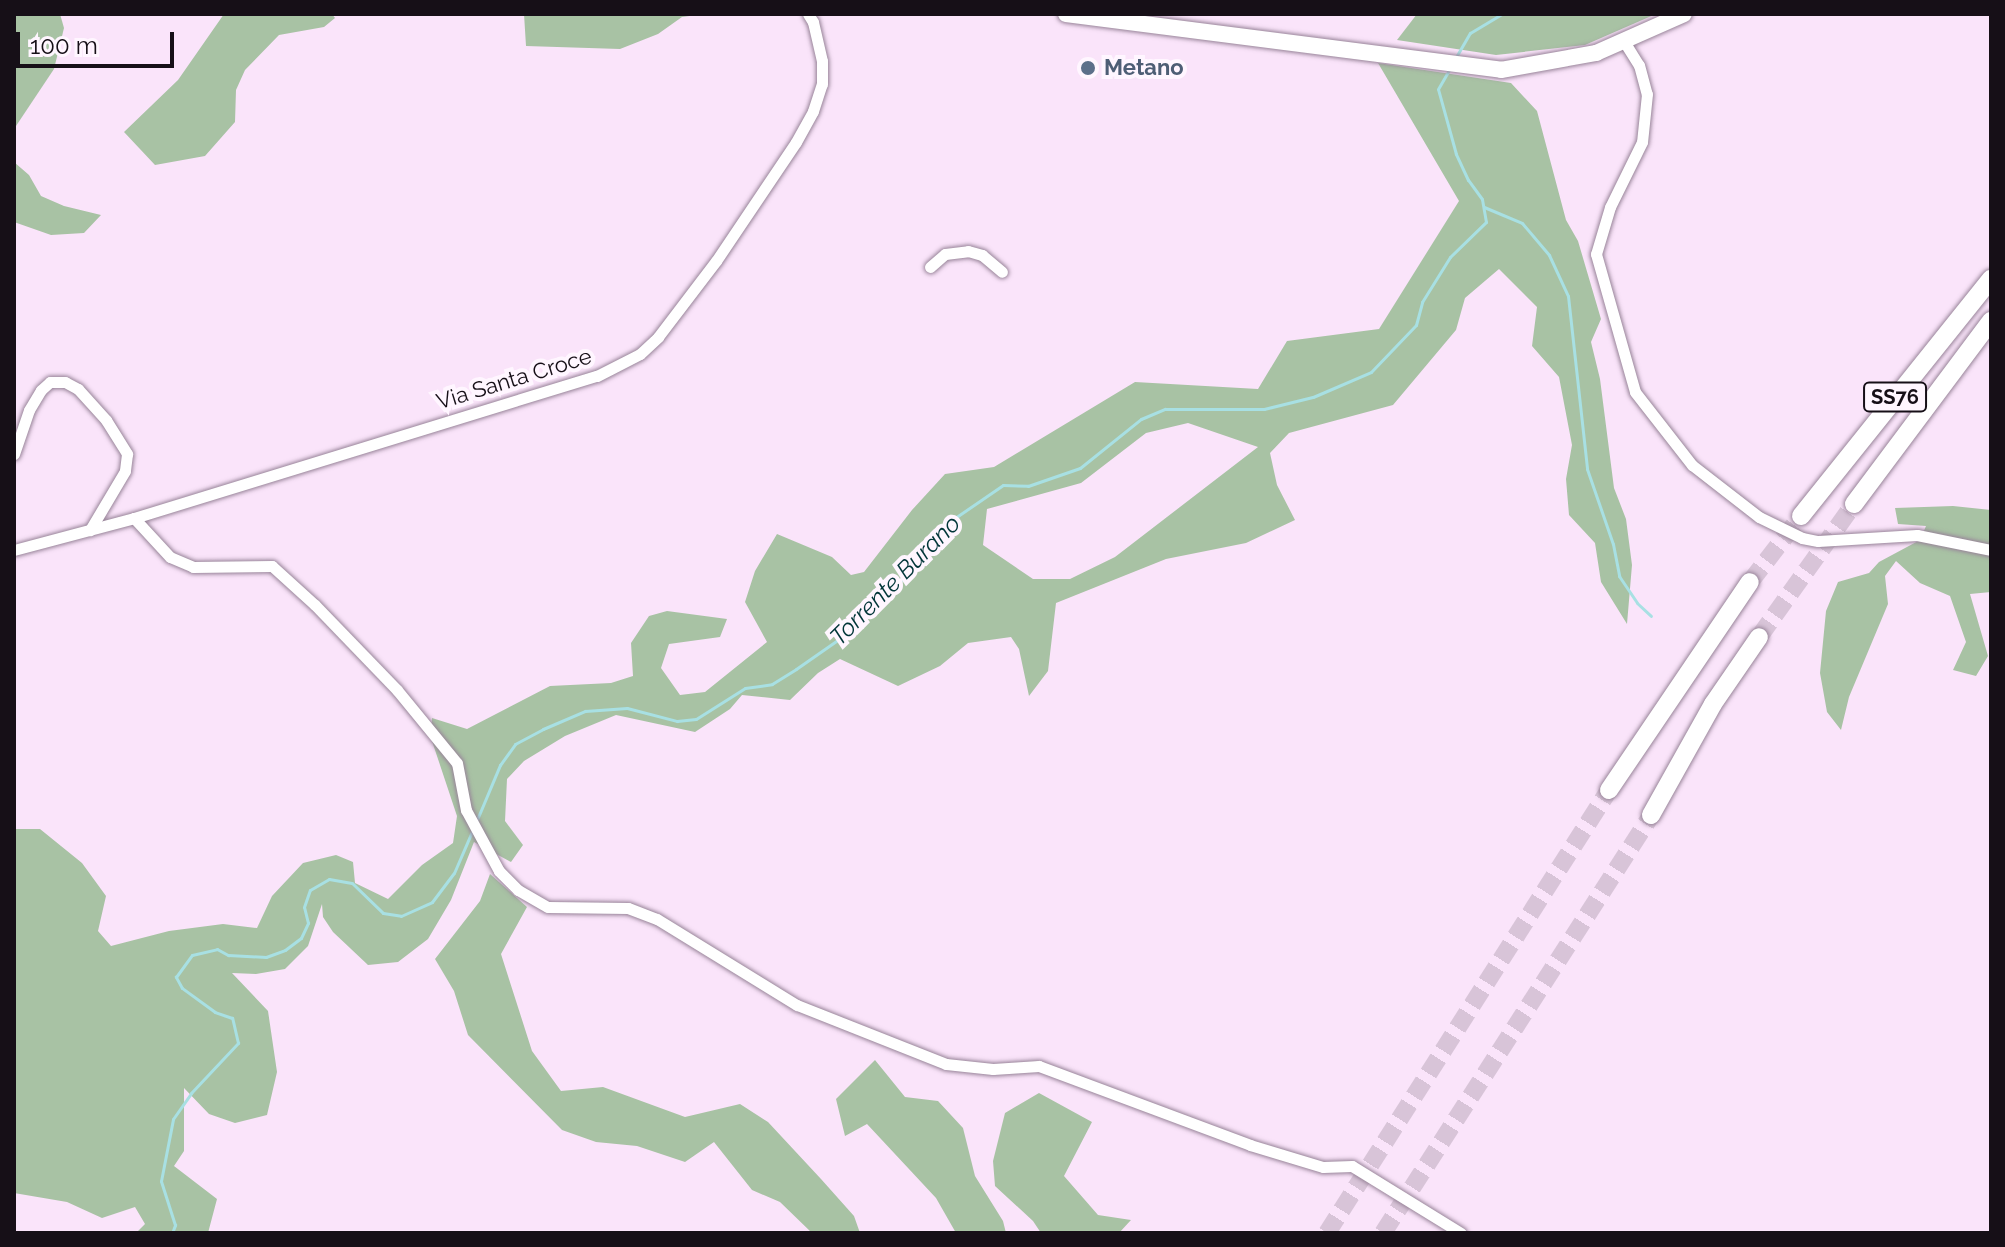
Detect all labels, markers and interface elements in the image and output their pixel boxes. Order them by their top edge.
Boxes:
scale bar [20,16,178,66]
text: 100 m [30,31,98,60]
place label: Metano [1104,55,1184,81]
marker: Metano [1079,59,1097,77]
street label: Via Santa Croce [433,343,595,415]
road number: SS76 [1863,381,1927,413]
water label: Torrente Burano [824,509,966,651]

